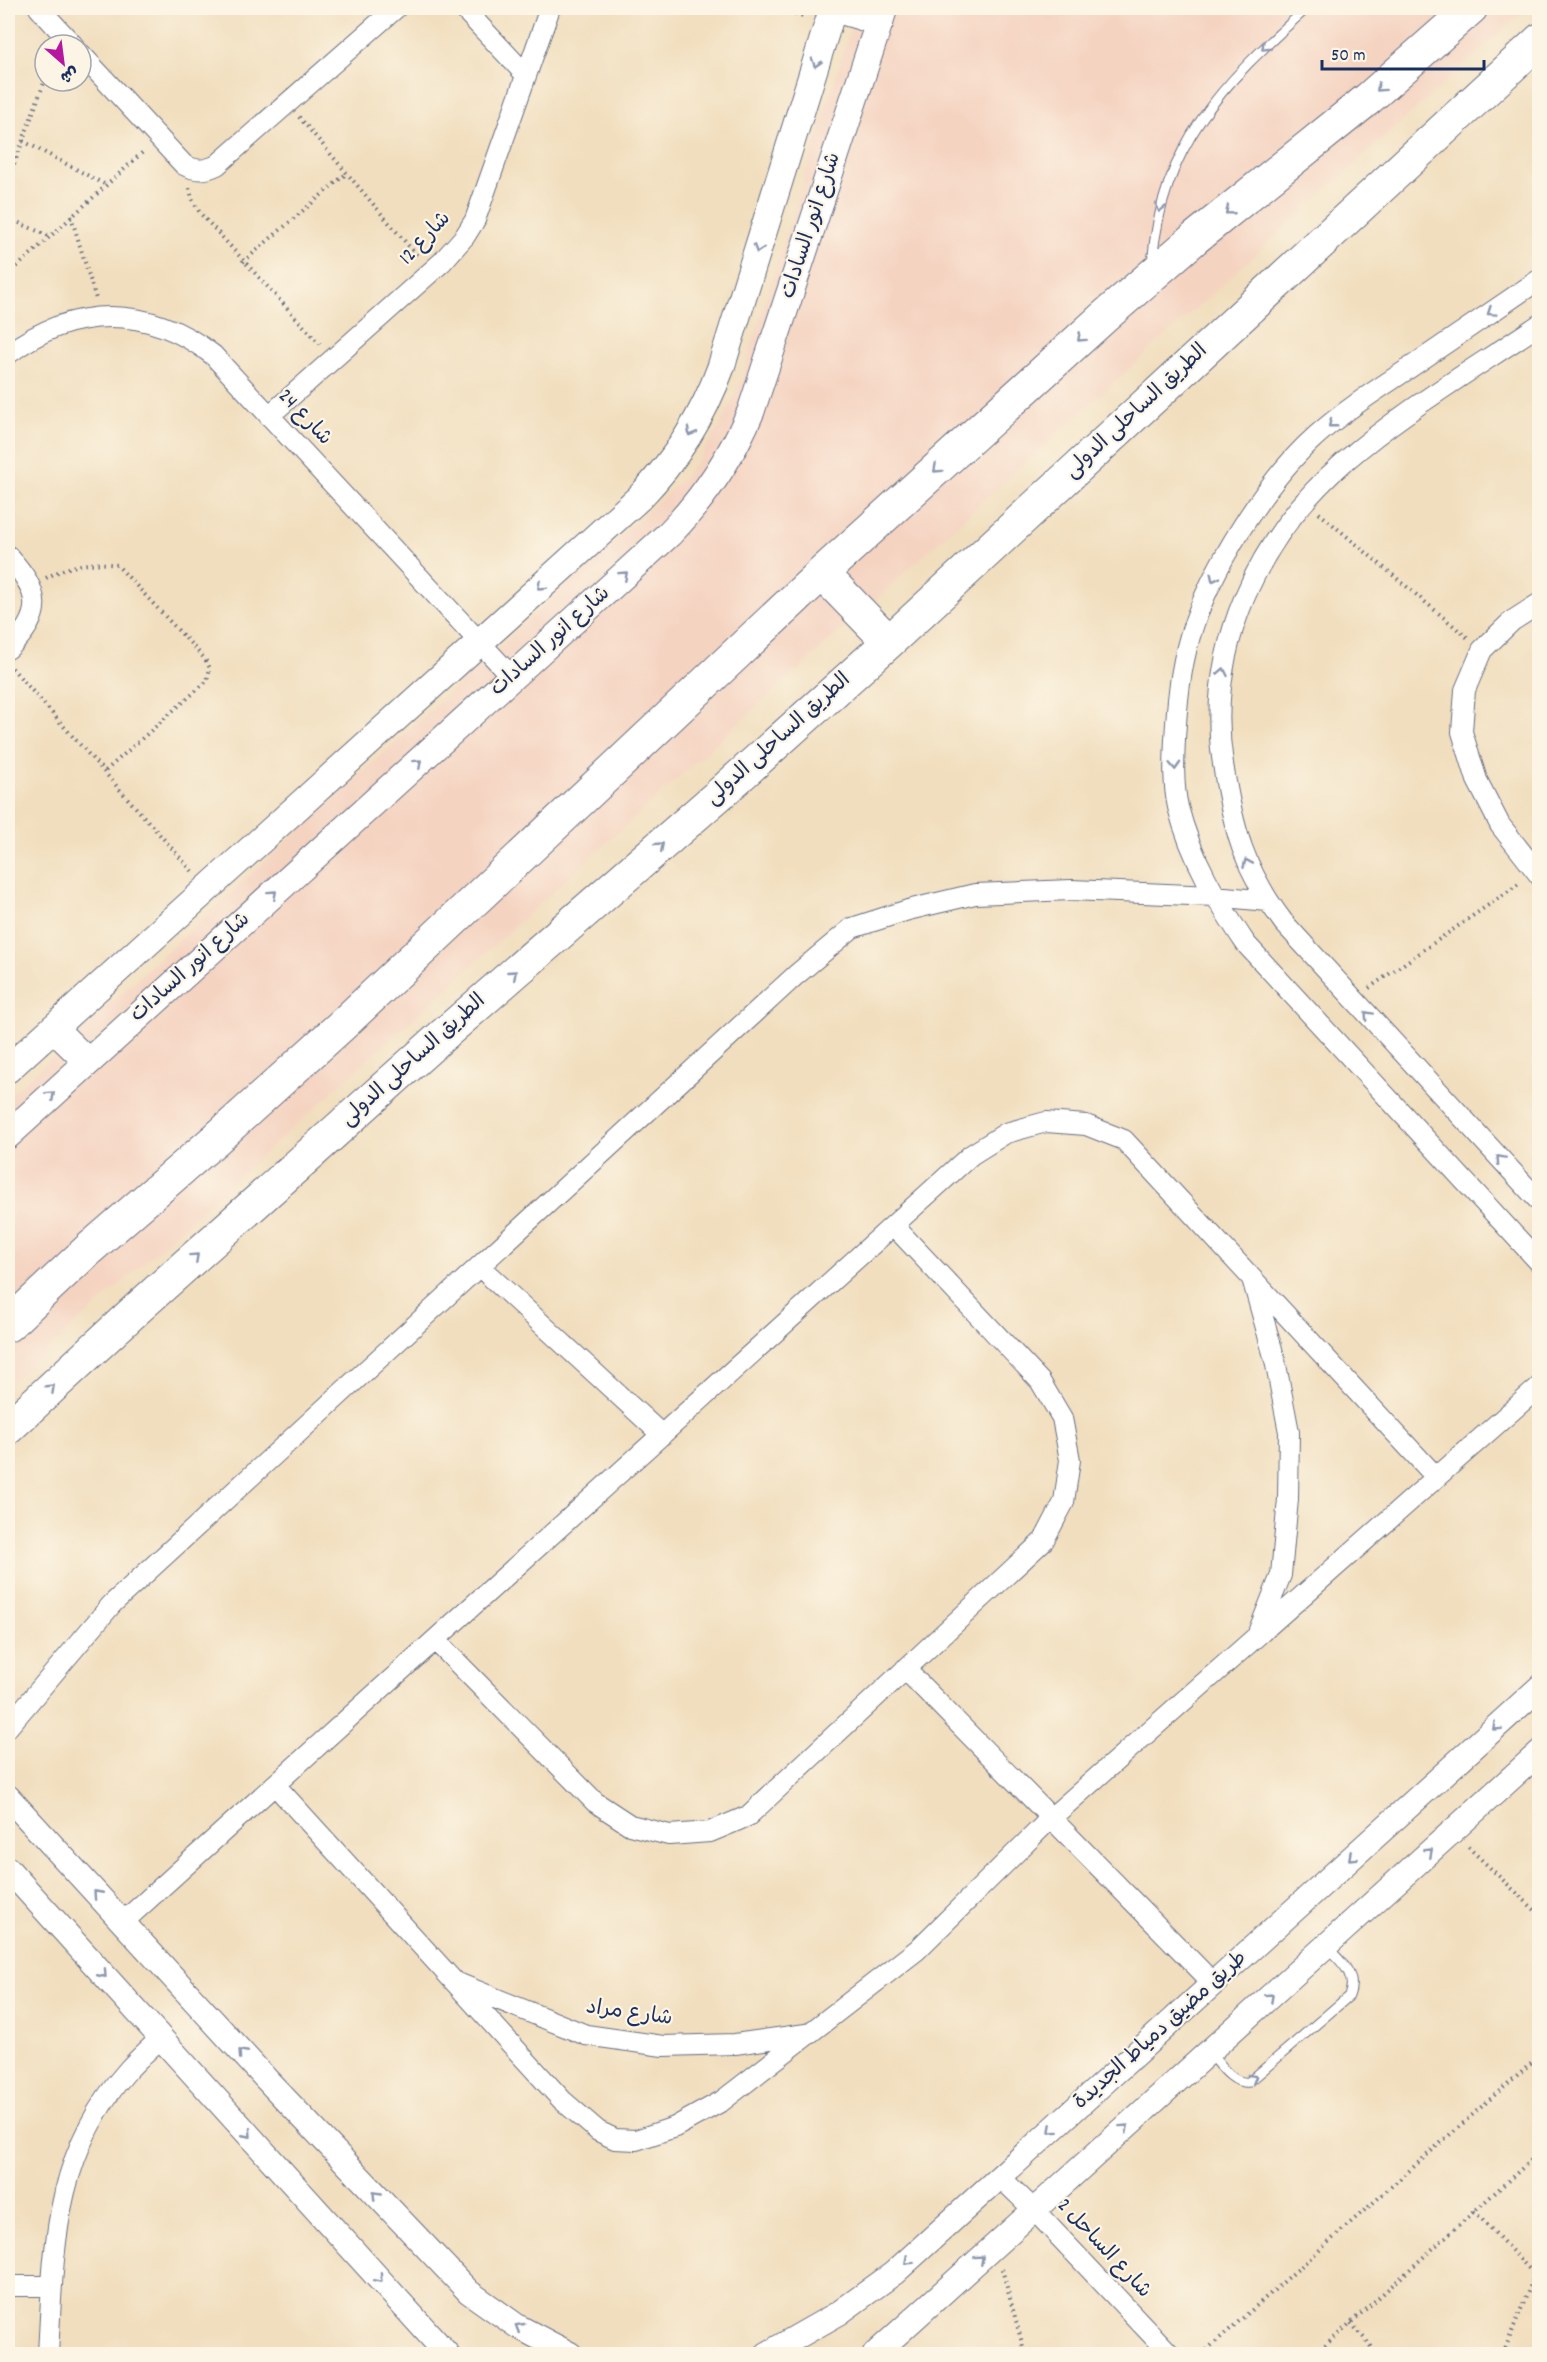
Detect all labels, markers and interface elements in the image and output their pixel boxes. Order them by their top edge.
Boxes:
north arrow [33,33,93,93]
scale bar [1322,33,1484,71]
one-way arrow [1261,40,1272,51]
text: 50 m [1331,44,1366,69]
one-way arrow [811,57,823,68]
text: ش [56,60,82,88]
one-way arrow [1377,81,1387,92]
street label: شارع انور السادات [774,149,850,303]
one-way arrow [1155,203,1168,213]
one-way arrow [1225,203,1236,214]
street label: شارع 12 [393,205,459,273]
one-way arrow [753,243,765,254]
one-way arrow [1487,305,1498,316]
one-way arrow [1077,331,1088,342]
street label: الطريق الساحلى الدولى [1059,338,1215,486]
street label: شارع 24 [270,383,338,453]
one-way arrow [1327,416,1338,427]
one-way arrow [687,426,698,436]
one-way arrow [933,462,943,473]
one-way arrow [617,571,628,582]
one-way arrow [1210,571,1222,582]
one-way arrow [538,579,548,590]
street label: شارع انور السادات [484,580,618,704]
street label: الطريق الساحلى الدولى [700,667,858,813]
one-way arrow [1216,667,1229,677]
one-way arrow [411,759,421,770]
one-way arrow [1169,762,1182,771]
one-way arrow [653,842,664,853]
one-way arrow [1243,859,1255,870]
one-way arrow [266,890,277,901]
street label: شارع انور السادات [124,906,258,1030]
one-way arrow [506,970,517,981]
street label: الطريق الساحلى الدولى [335,988,493,1134]
one-way arrow [1364,1011,1375,1022]
one-way arrow [44,1091,55,1102]
one-way arrow [1496,1155,1507,1166]
one-way arrow [188,1253,199,1264]
one-way arrow [44,1384,54,1395]
one-way arrow [1492,1720,1503,1731]
one-way arrow [1423,1848,1433,1859]
one-way arrow [1348,1850,1359,1861]
one-way arrow [93,1890,104,1901]
street label: طريق مضيق دمياط الجديدة [1067,1945,1255,2117]
one-way arrow [96,1967,107,1978]
street label: شارع مراد [584,1993,674,2035]
one-way arrow [1263,1993,1273,2004]
one-way arrow [238,2050,249,2060]
one-way arrow [1247,2073,1257,2085]
one-way arrow [1048,2123,1059,2134]
one-way arrow [1118,2124,1129,2135]
one-way arrow [241,2128,252,2138]
one-way arrow [373,2191,384,2202]
street label: شارع الساحل 2 [1049,2192,1157,2306]
one-way arrow [904,2254,914,2265]
one-way arrow [973,2255,984,2266]
one-way arrow [372,2272,383,2283]
one-way arrow [515,2323,525,2334]

